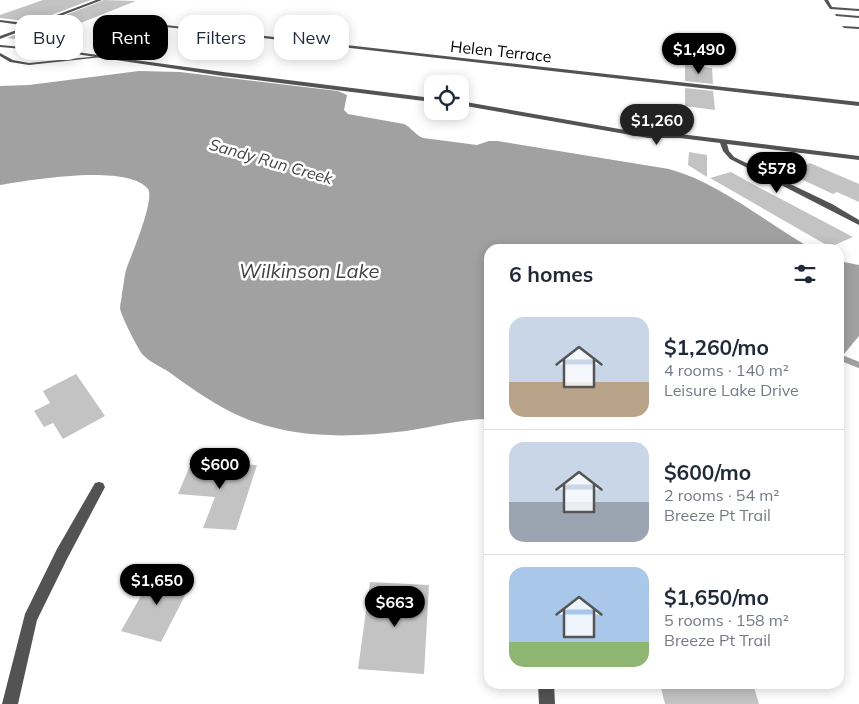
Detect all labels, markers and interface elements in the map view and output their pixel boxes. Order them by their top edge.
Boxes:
chip: Buy [15,15,83,60]
chip: Rent [93,15,168,60]
chip: Filters [178,15,264,60]
chip: New [274,15,349,60]
pin: $1,490 [658,32,740,75]
street label: Helen Terrace [449,36,553,66]
text: $1,490 [673,39,725,59]
map controls [424,75,469,120]
button: locate [424,75,469,120]
pin: $1,260 [616,104,698,146]
text: $1,260 [631,110,683,130]
water label: Sandy Run Creek [207,134,336,188]
pin: $578 [747,152,807,194]
text: $578 [758,158,796,178]
water label: Wilkinson Lake [239,258,379,283]
icon: filters [791,260,819,288]
text: 6 homes [509,261,593,287]
text: $1,260/mo [664,334,769,360]
icon: home [549,337,609,397]
text: 4 rooms · 140 m² [664,360,789,380]
text: Leisure Lake Drive [664,380,799,400]
pin: $600 [190,448,250,490]
text: $600 [201,454,239,474]
text: $600/mo [664,459,751,485]
icon: home [549,462,609,522]
text: 2 rooms · 54 m² [664,485,779,505]
text: Breeze Pt Trail [664,505,771,525]
pin: $1,650 [116,564,198,606]
text: $1,650 [131,570,183,590]
text: $1,650/mo [664,584,769,610]
pin: $663 [365,586,425,628]
icon: home [549,587,609,647]
text: $663 [376,592,414,612]
text: 5 rooms · 158 m² [664,610,789,630]
text: Breeze Pt Trail [664,630,771,650]

